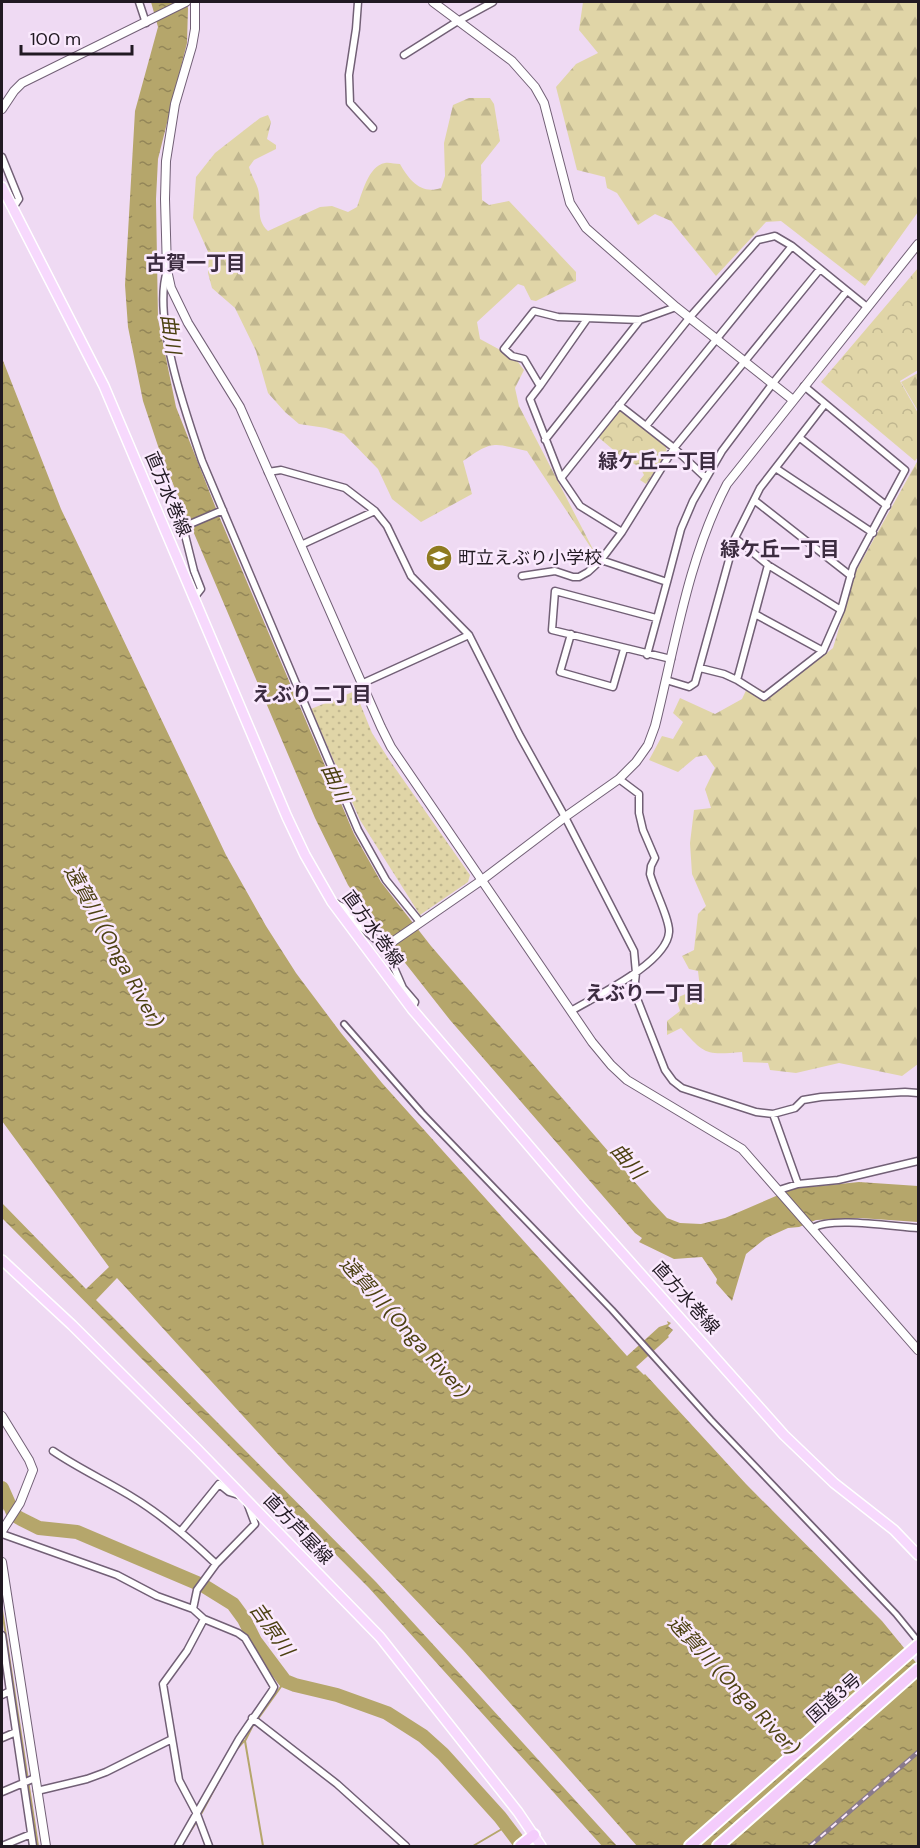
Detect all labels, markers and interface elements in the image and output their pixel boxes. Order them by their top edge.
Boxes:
scale bar [21,18,132,56]
text: 100 m [30,27,81,51]
district label: 古賀一丁目 [146,250,246,276]
water label: 曲川 [155,312,187,358]
street label: 直方水巻線 [139,448,197,540]
district label: 緑ケ丘二丁目 [598,448,718,474]
district label: 緑ケ丘一丁目 [720,536,840,562]
school or university icon: 町立えぶり小学校 [424,543,454,573]
place label: 町立えぶり小学校 [458,546,602,570]
district label: えぶり二丁目 [252,681,372,707]
water label: 曲川 [316,759,357,808]
water label: 遠賀川 (Onga River) [59,860,170,1032]
street label: 直方水巻線 [337,886,409,972]
district label: えぶり一丁目 [585,980,705,1006]
water label: 曲川 [605,1137,652,1186]
water label: 遠賀川 (Onga River) [335,1251,476,1403]
street label: 直方水巻線 [647,1257,725,1339]
street label: 直方芦屋線 [258,1488,338,1570]
water label: 吉原川 [244,1597,301,1663]
water label: 遠賀川 (Onga River) [663,1610,806,1761]
street label: 国道3号 [802,1668,866,1728]

